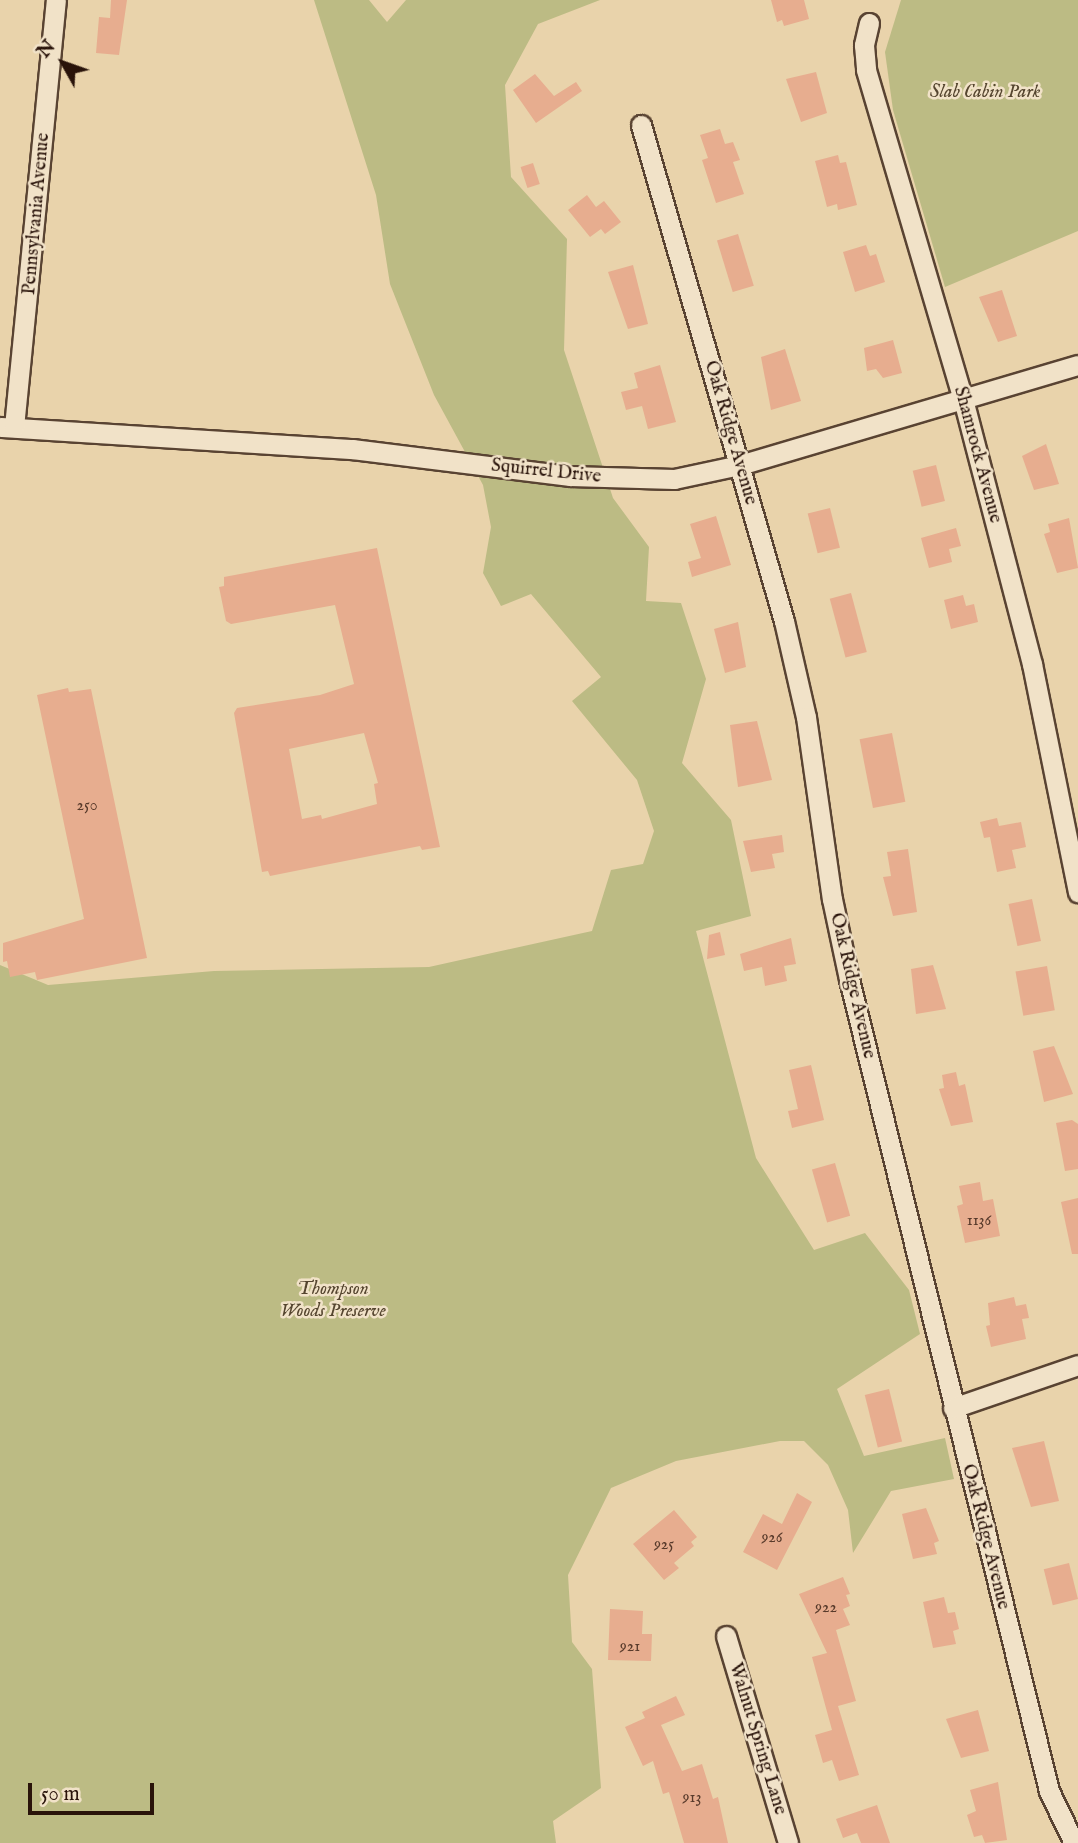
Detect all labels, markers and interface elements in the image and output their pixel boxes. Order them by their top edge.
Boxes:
north arrow [28,28,98,98]
text: N [32,35,61,64]
park label: Slab Cabin Park [930,82,1040,104]
street label: Pennsylvania Avenue [19,132,55,296]
street label: Oak Ridge Avenue [699,358,761,508]
street label: Shamrock Avenue [948,384,1006,526]
street label: Squirrel Drive [490,455,602,489]
house number: 250 [76,796,98,816]
street label: Oak Ridge Avenue [824,911,880,1061]
house number: 1136 [967,1211,991,1231]
park label: Thompson Woods Preserve [280,1279,386,1323]
street label: Oak Ridge Avenue [956,1462,1014,1612]
house number: 926 [761,1528,783,1548]
house number: 925 [654,1535,674,1555]
house number: 922 [815,1598,837,1618]
house number: 921 [620,1637,640,1657]
street label: Walnut Spring Lane [723,1660,791,1818]
scale bar [32,1770,158,1814]
text: 50 m [41,1781,80,1808]
house number: 913 [683,1788,701,1808]

